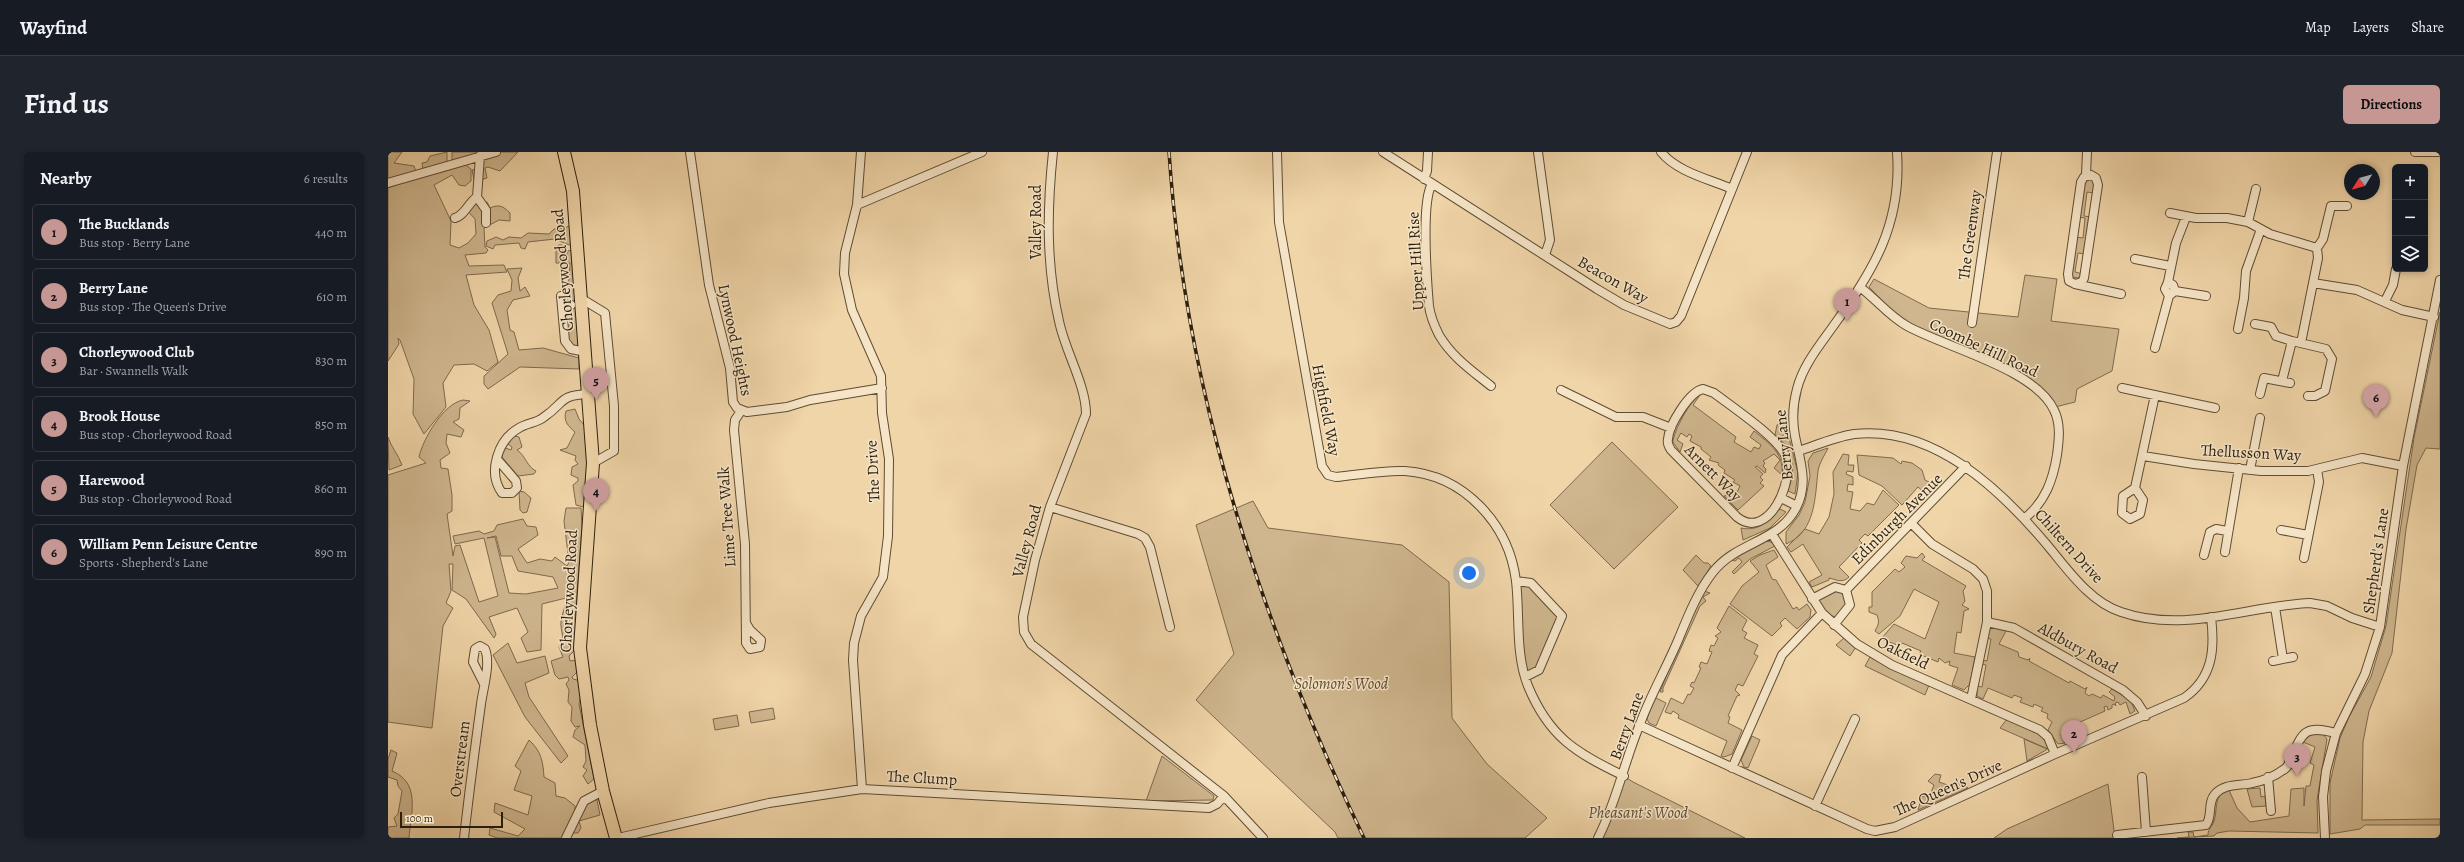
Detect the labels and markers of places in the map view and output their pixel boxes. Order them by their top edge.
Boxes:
pin: 1 [1834,288,1860,321]
pin: 5 [583,367,609,400]
pin: 6 [2363,384,2389,417]
pin: 4 [583,478,609,511]
pin: 2 [2061,720,2087,753]
pin: 3 [2284,743,2310,776]

